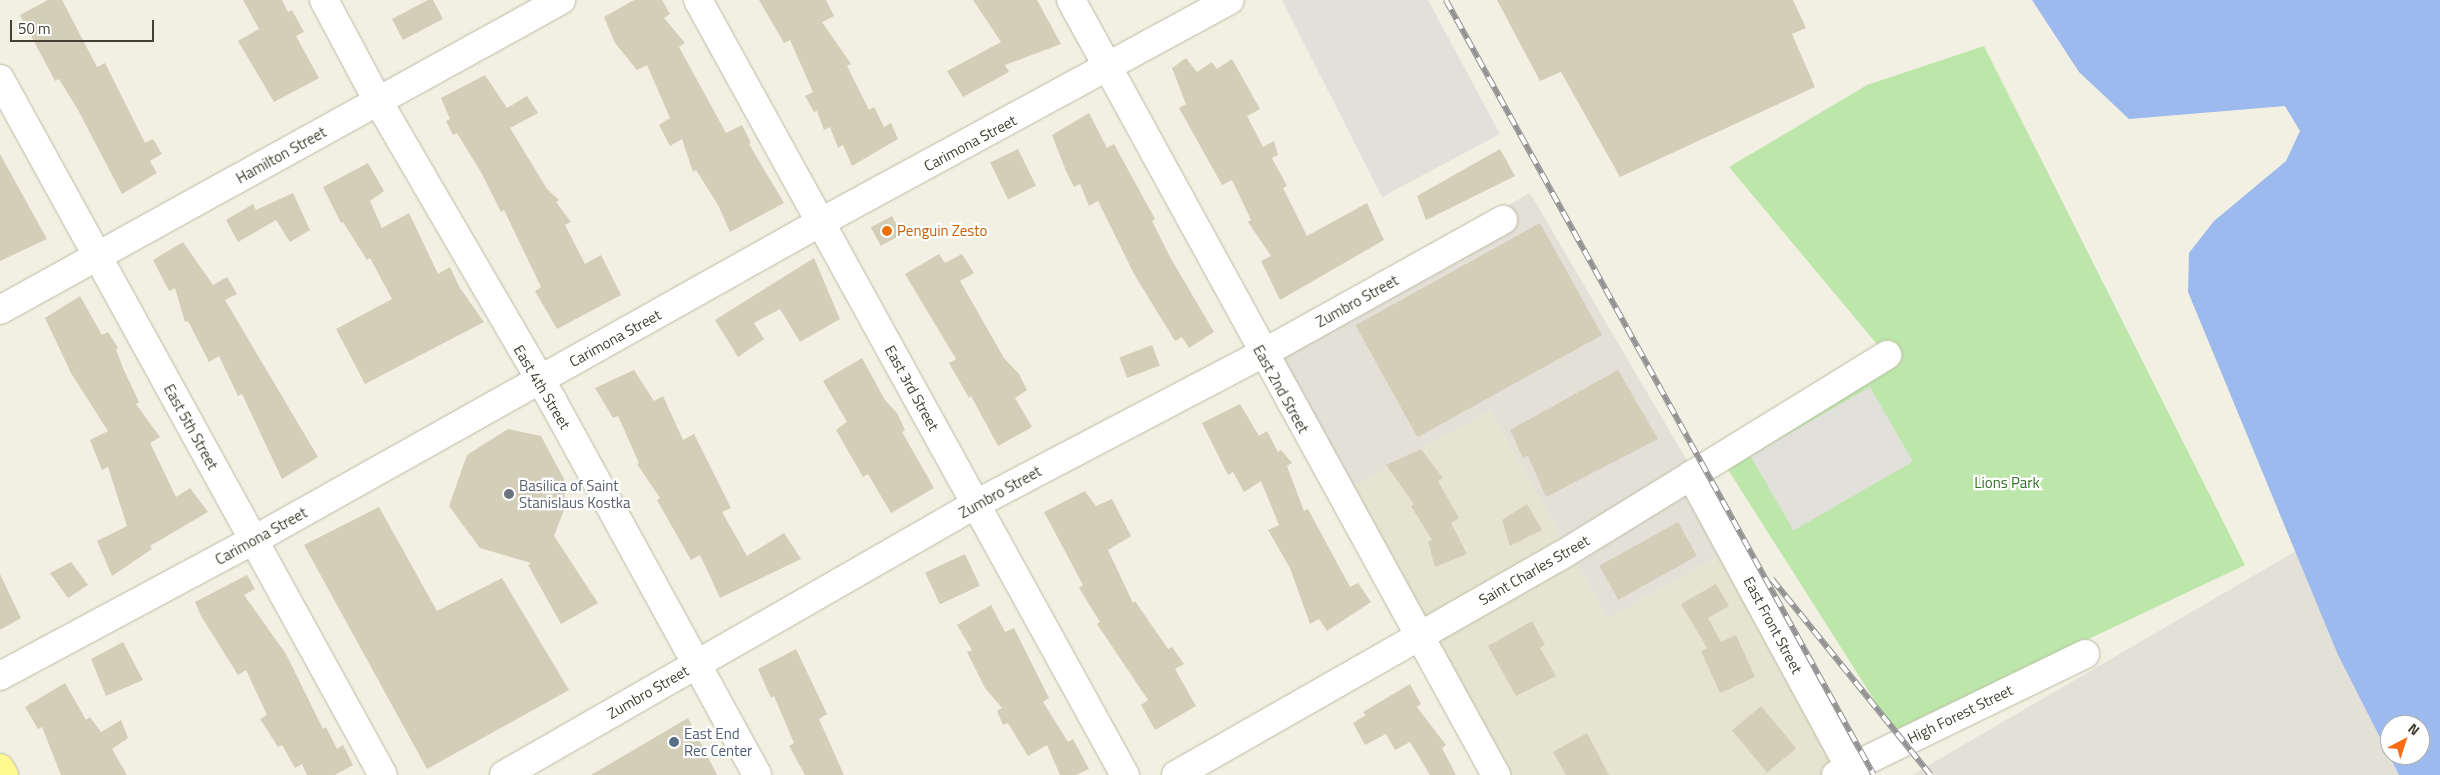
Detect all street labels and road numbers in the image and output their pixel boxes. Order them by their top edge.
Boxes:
street label: Carimona Street [921,111,1019,175]
street label: Hamilton Street [233,123,329,187]
street label: Zumbro Street [1313,271,1401,331]
street label: Carimona Street [566,305,664,371]
street label: East 4th Street [510,342,574,432]
street label: East 3rd Street [881,342,943,434]
street label: East 2nd Street [1249,342,1313,436]
street label: East 5th Street [160,381,222,473]
street label: Zumbro Street [956,462,1044,522]
street label: Carimona Street [212,503,310,569]
street label: Saint Charles Street [1476,531,1592,609]
street label: East Front Street [1740,573,1806,677]
street label: Zumbro Street [604,661,692,723]
street label: High Forest Street [1904,681,2016,747]

